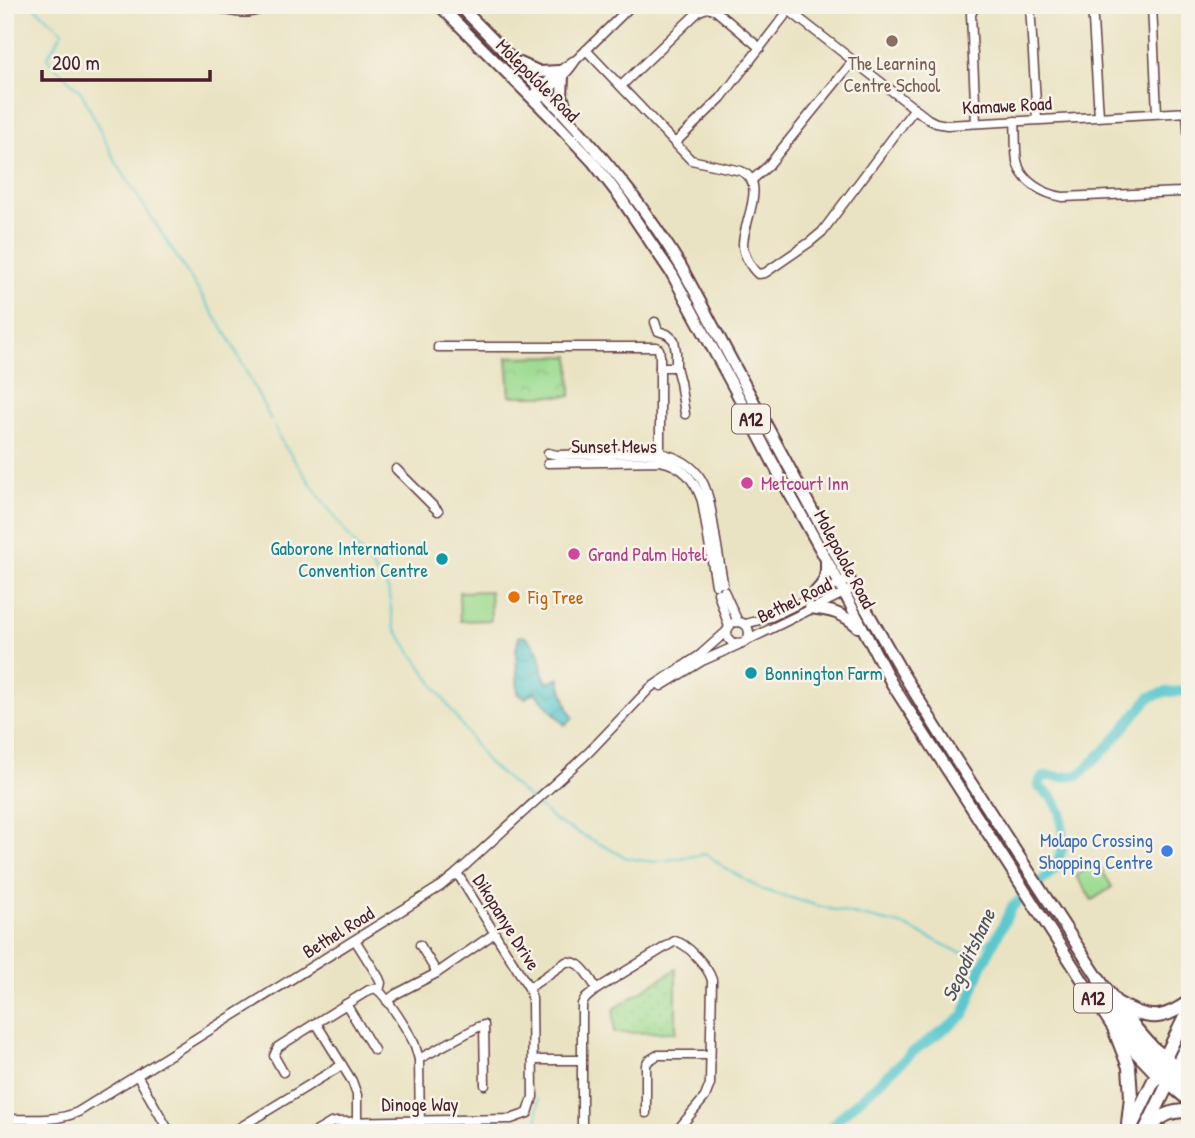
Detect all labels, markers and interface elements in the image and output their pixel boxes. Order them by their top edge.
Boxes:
street label: Molepolole Road [491,33,586,128]
marker: The Learning Centre School [884,33,900,49]
scale bar [42,38,210,82]
text: 200 m [52,48,100,77]
place label: The Learning Centre School [844,50,941,98]
street label: Kamawe Road [962,90,1053,120]
road number: A12 [732,404,770,433]
street label: Sunset Mews [571,433,657,459]
place label: Metcourt Inn [761,470,849,496]
marker: Metcourt Inn [739,475,755,491]
street label: Molepolole Road [808,505,882,613]
place label: Gaborone International Convention Centre [270,535,429,583]
place label: Grand Palm Hotel [588,541,708,567]
marker: Grand Palm Hotel [566,546,582,562]
marker: Gaborone International Convention Centre [434,551,450,567]
street label: Bethel Road [752,571,836,629]
place label: Fig Tree [527,584,584,610]
marker: Fig Tree [506,589,522,605]
place label: Bonnington Farm [765,660,883,686]
marker: Bonnington Farm [743,665,759,681]
place label: Molapo Crossing Shopping Centre [1039,827,1153,875]
marker: Molapo Crossing Shopping Centre [1159,843,1175,859]
street label: Dikopanye Drive [467,869,547,975]
street label: Bethel Road [297,900,379,964]
water label: Segoditshane [934,903,1003,1006]
road number: A12 [1074,984,1112,1013]
street label: Dinoge Way [381,1091,459,1117]

